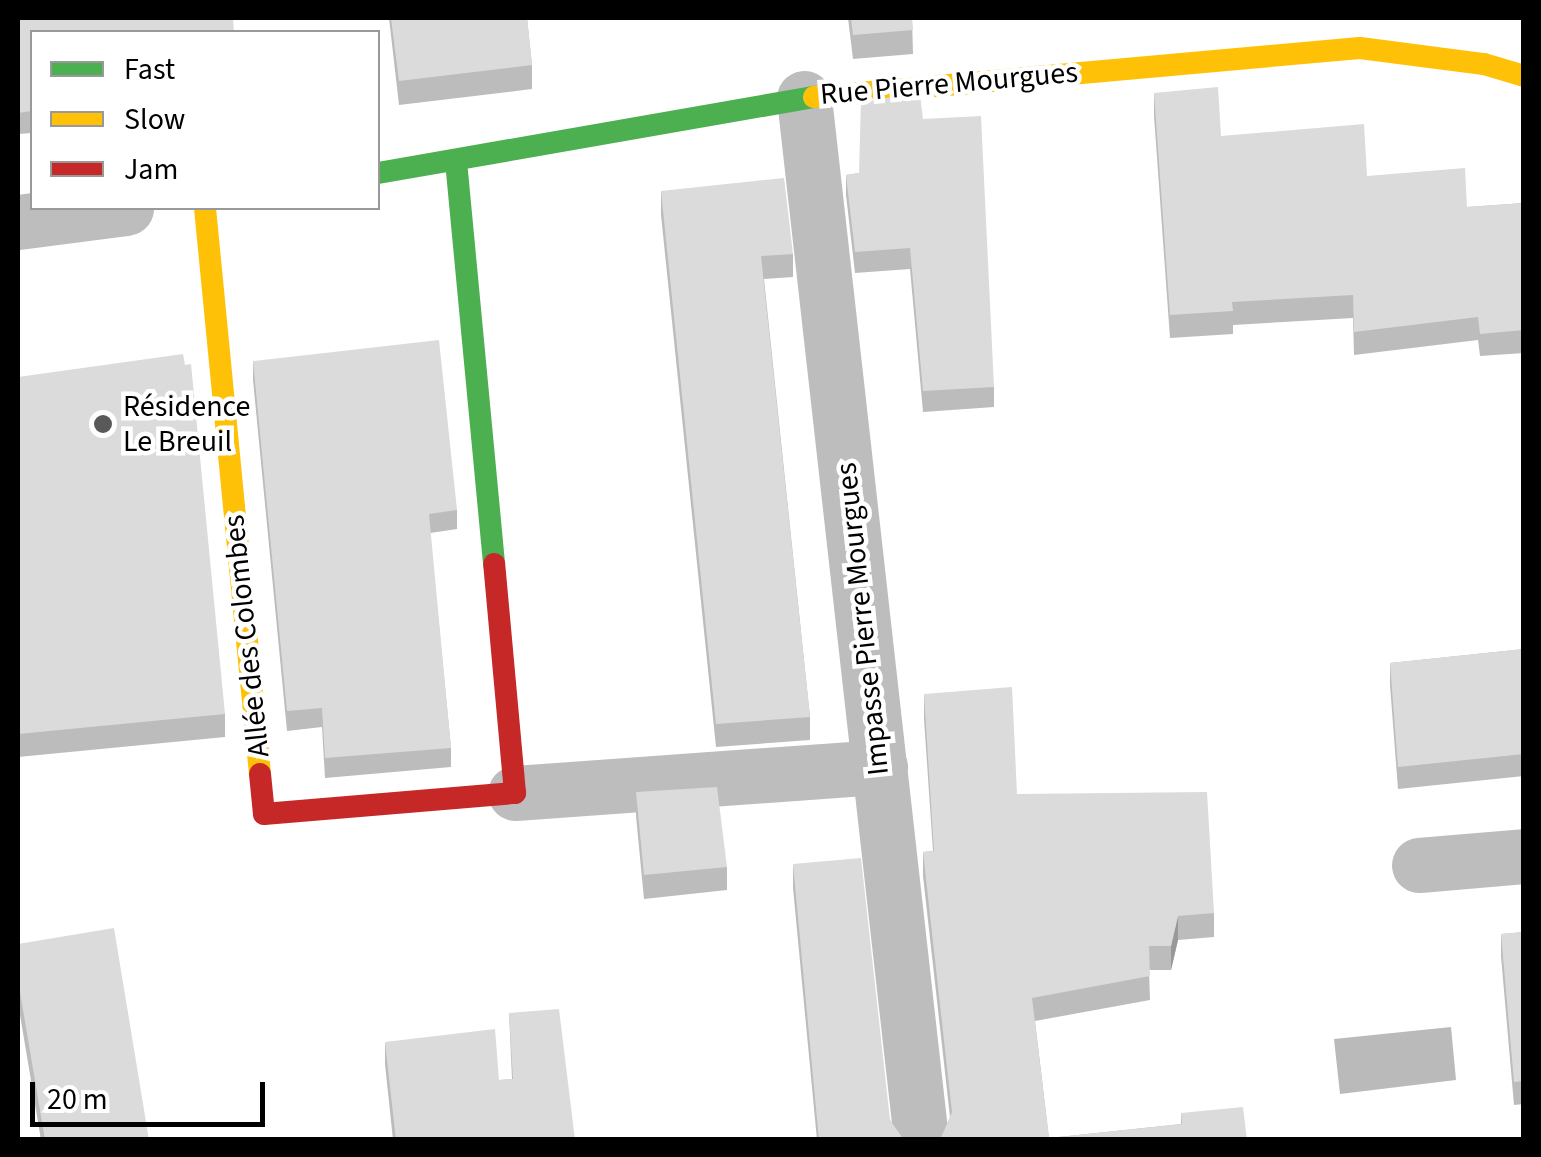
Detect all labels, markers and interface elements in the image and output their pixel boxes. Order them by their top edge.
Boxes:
legend [30,30,380,210]
text: Fast [124,48,175,91]
street label: Rue Pierre Mourgues [819,55,1079,113]
text: Slow [124,98,185,141]
text: Jam [124,148,178,191]
place label: Résidence Le Breuil [123,389,250,460]
marker: Résidence Le Breuil [92,413,114,435]
street label: Impasse Pierre Mourgues [829,461,897,777]
street label: Allée des Colombes [216,513,278,759]
scale bar [35,1062,270,1124]
text: 20 m [47,1078,108,1121]

